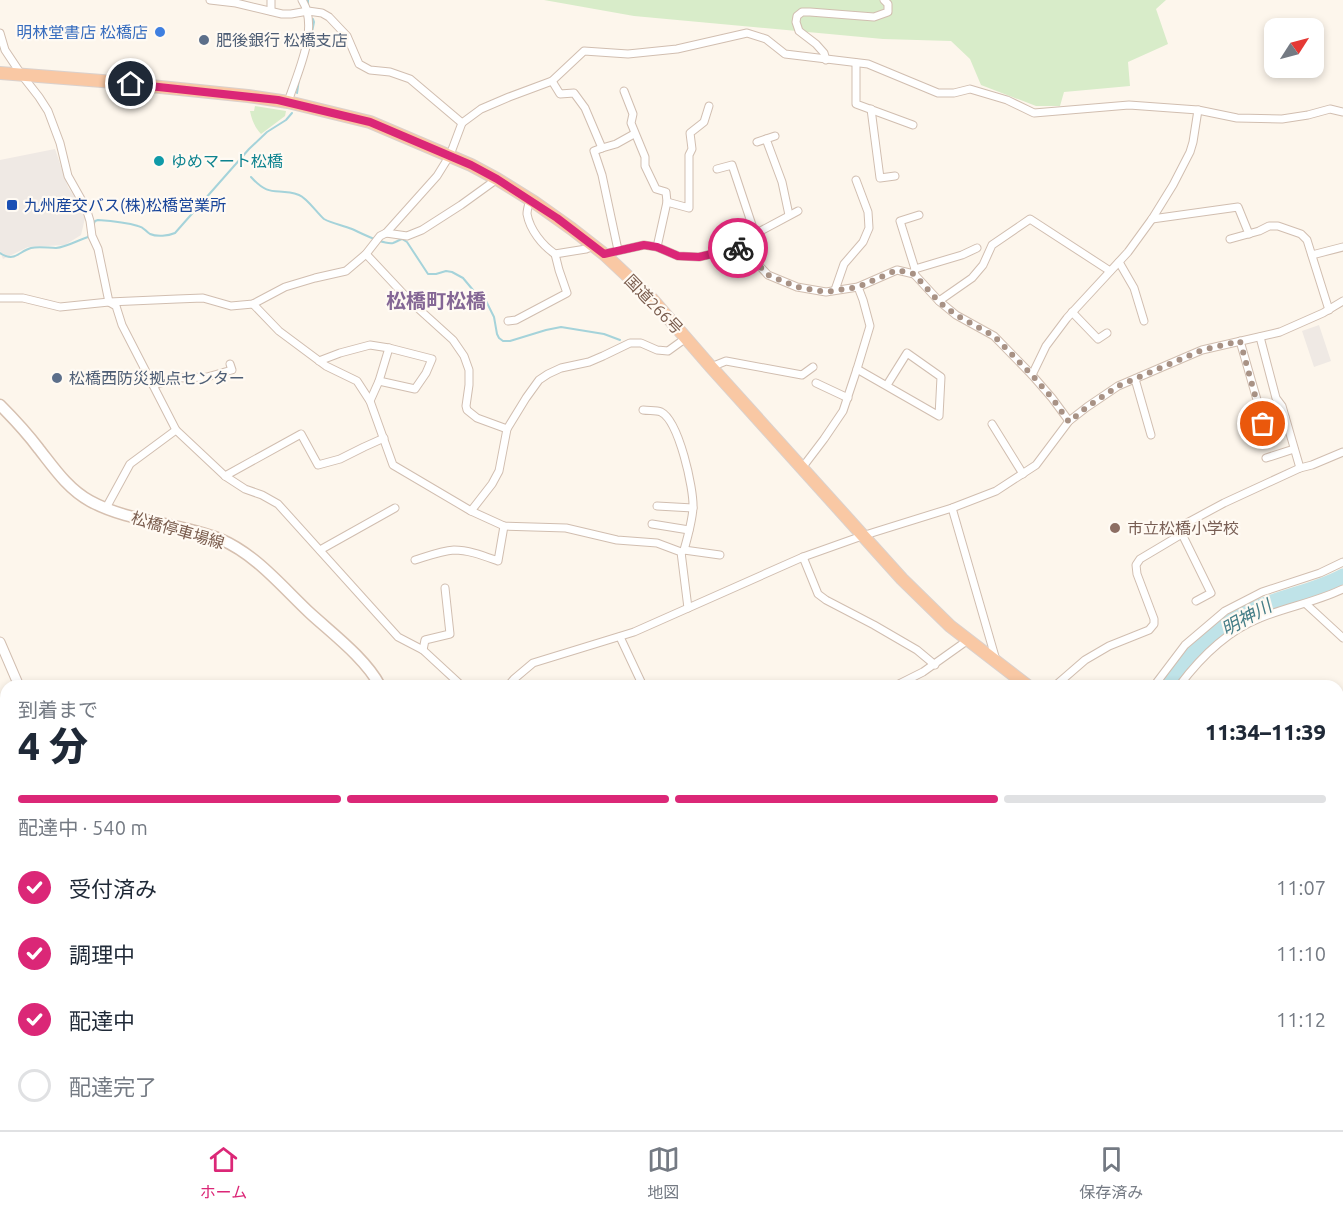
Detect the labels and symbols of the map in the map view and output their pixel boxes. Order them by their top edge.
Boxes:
north arrow [1264,18,1324,78]
place label: 明林堂書店 松橋店 [16,23,148,41]
marker: 明林堂書店 松橋店 [153,25,167,39]
place label: 肥後銀行 松橋支店 [216,31,348,49]
marker: 肥後銀行 松橋支店 [197,33,211,47]
pin [105,58,156,109]
place label: ゆめマート松橋 [171,152,283,170]
marker: ゆめマート松橋 [152,154,166,168]
place label: 九州産交バス(株)松橋営業所 [24,196,226,215]
marker: 九州産交バス(株)松橋営業所 [5,198,19,212]
courier [708,218,768,278]
street label: 国道266号 [621,271,687,337]
district label: 松橋町松橋 [386,289,486,312]
place label: 松橋西防災拠点センター [69,369,245,387]
marker: 松橋西防災拠点センター [50,371,64,385]
pin [1237,398,1288,449]
street label: 松橋停車場線 [129,508,227,552]
place label: 市立松橋小学校 [1127,519,1239,537]
marker: 市立松橋小学校 [1108,521,1122,535]
water label: 明神川 [1218,594,1276,639]

